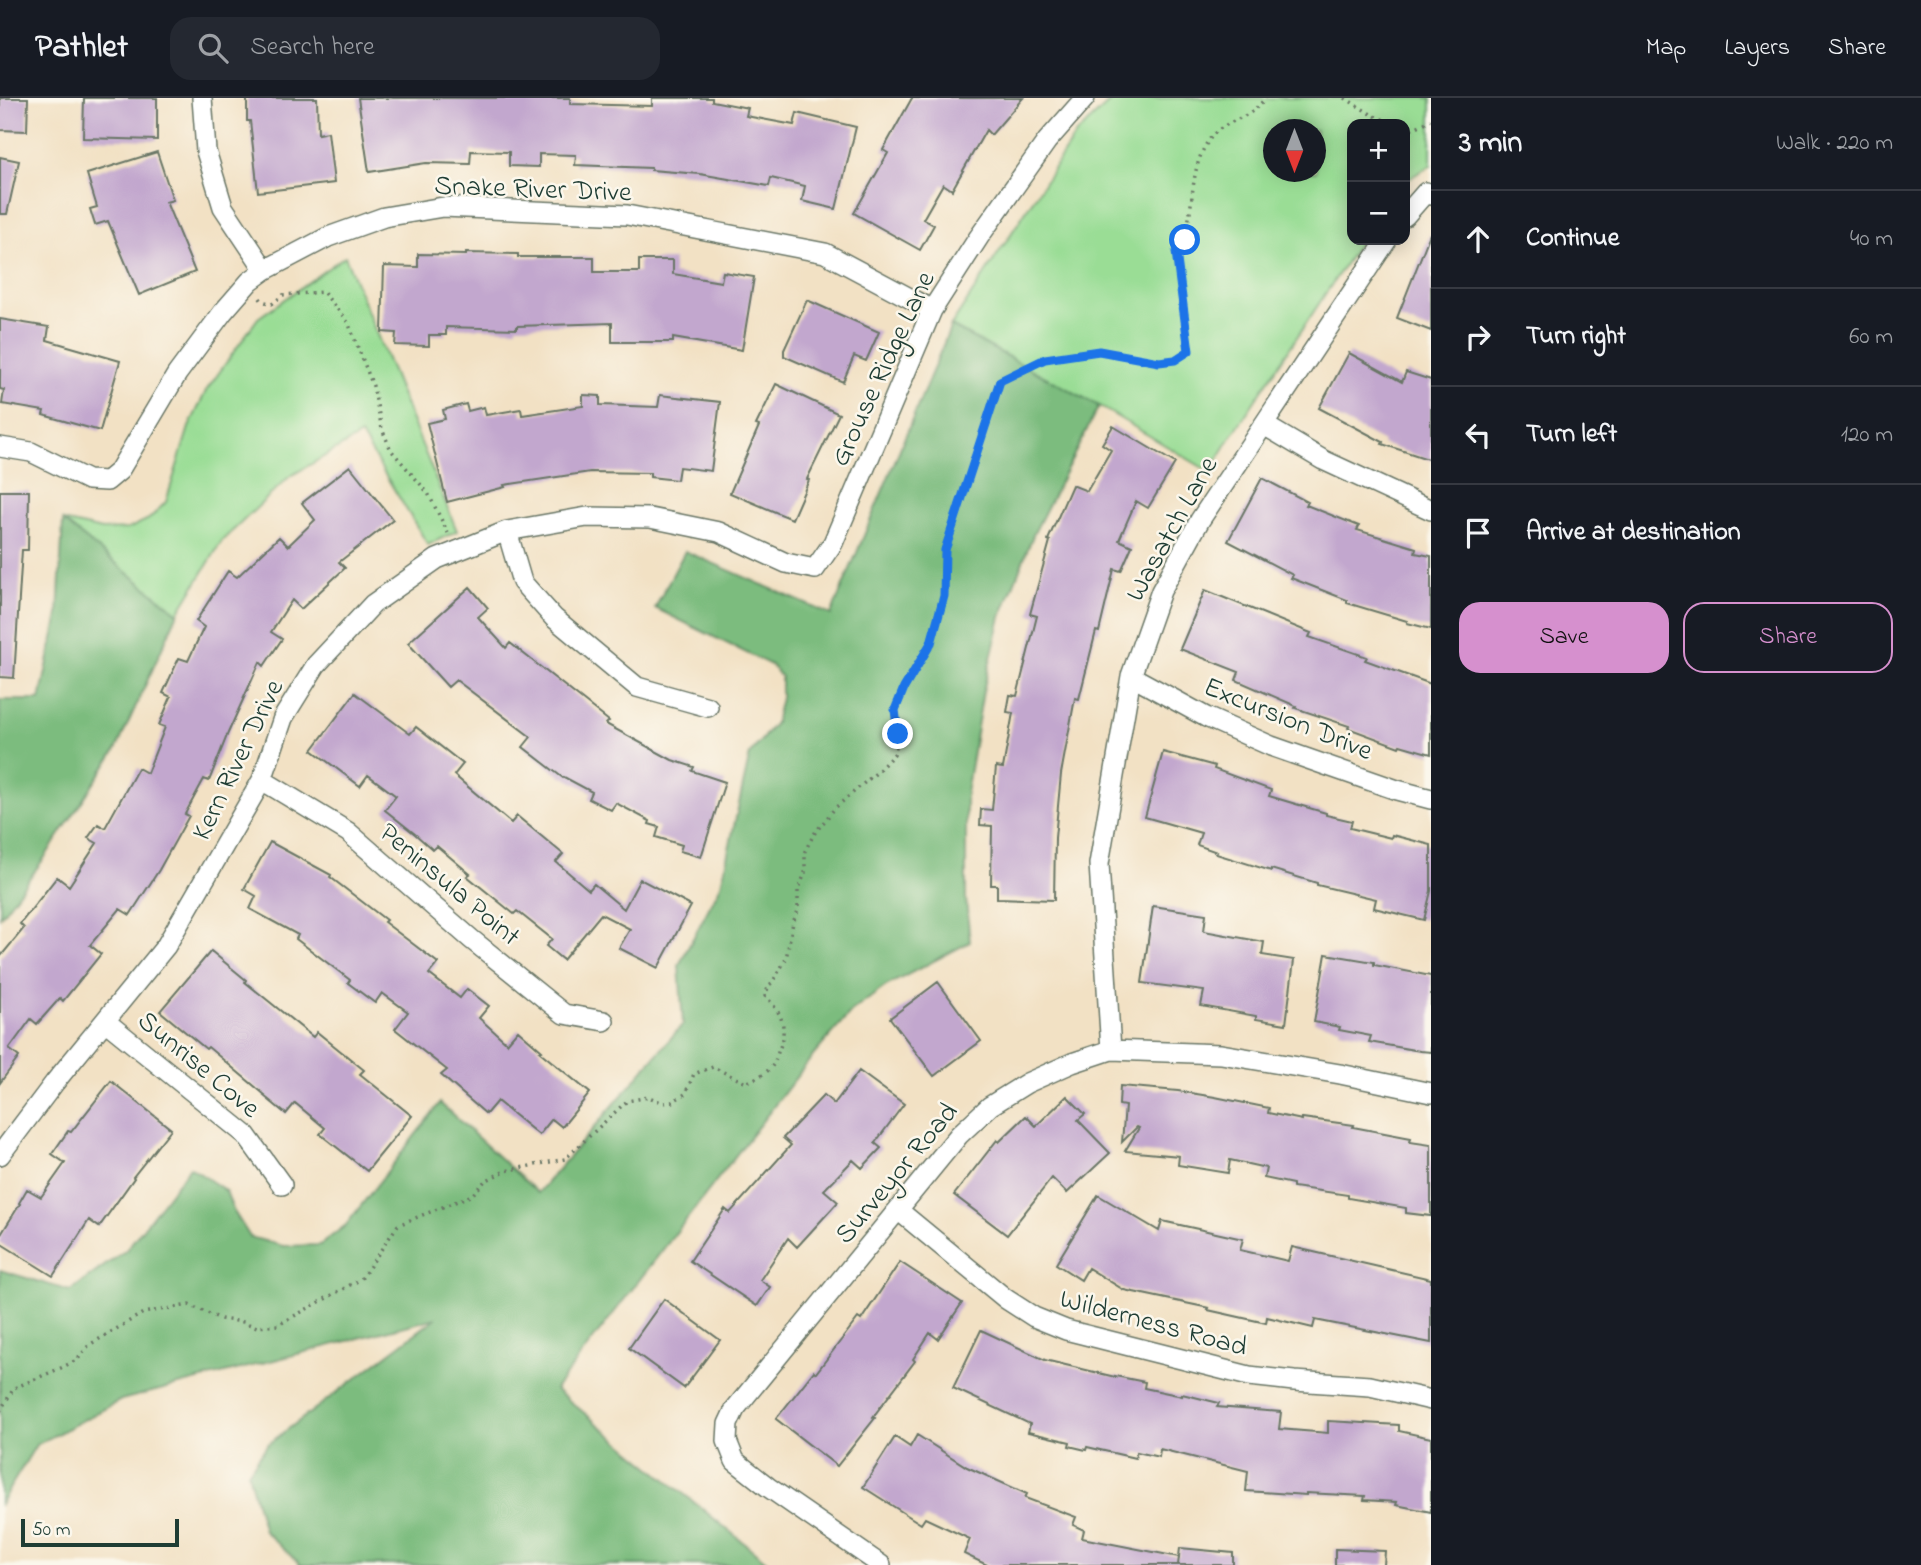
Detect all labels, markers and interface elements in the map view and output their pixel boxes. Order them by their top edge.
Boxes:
search box [170,17,660,80]
text: Pathlet [35,24,128,72]
icon: search [194,29,232,67]
text: Search here [250,29,375,67]
text: Map [1646,31,1686,66]
text: Layers [1724,31,1790,66]
text: Share [1828,31,1886,66]
north arrow [1263,119,1326,182]
map controls [1347,119,1410,245]
button: + [1347,119,1410,182]
text: 3 min [1459,122,1522,166]
text: Walk · 220 m [1776,127,1893,160]
street label: Snake River Drive [433,167,633,214]
button: − [1347,182,1410,245]
icon: ahead [1459,220,1497,258]
text: Continue [1526,220,1619,258]
text: 40 m [1850,223,1893,256]
route start [1169,224,1200,255]
street label: Grouse Ridge Lane [821,265,947,474]
icon: right [1459,318,1497,356]
text: Turn right [1526,318,1626,356]
text: 60 m [1849,321,1893,354]
icon: left [1459,416,1497,454]
text: Turn left [1526,416,1617,454]
text: 120 m [1841,419,1893,452]
street label: Wasatch Lane [1116,449,1230,610]
icon: arrive [1459,514,1497,552]
text: Arrive at destination [1526,514,1741,552]
button: Save [1459,602,1669,673]
button: Share [1683,602,1893,673]
street label: Excursion Drive [1197,668,1379,773]
street label: Kern River Drive [182,673,296,848]
route end [882,718,913,749]
street label: Peninsula Point [369,814,529,957]
street label: Sunrise Cove [127,1002,268,1130]
street label: Surveyor Road [826,1094,970,1254]
street label: Wilderness Road [1055,1280,1252,1369]
scale bar [21,1516,178,1548]
text: 50 m [32,1517,71,1544]

